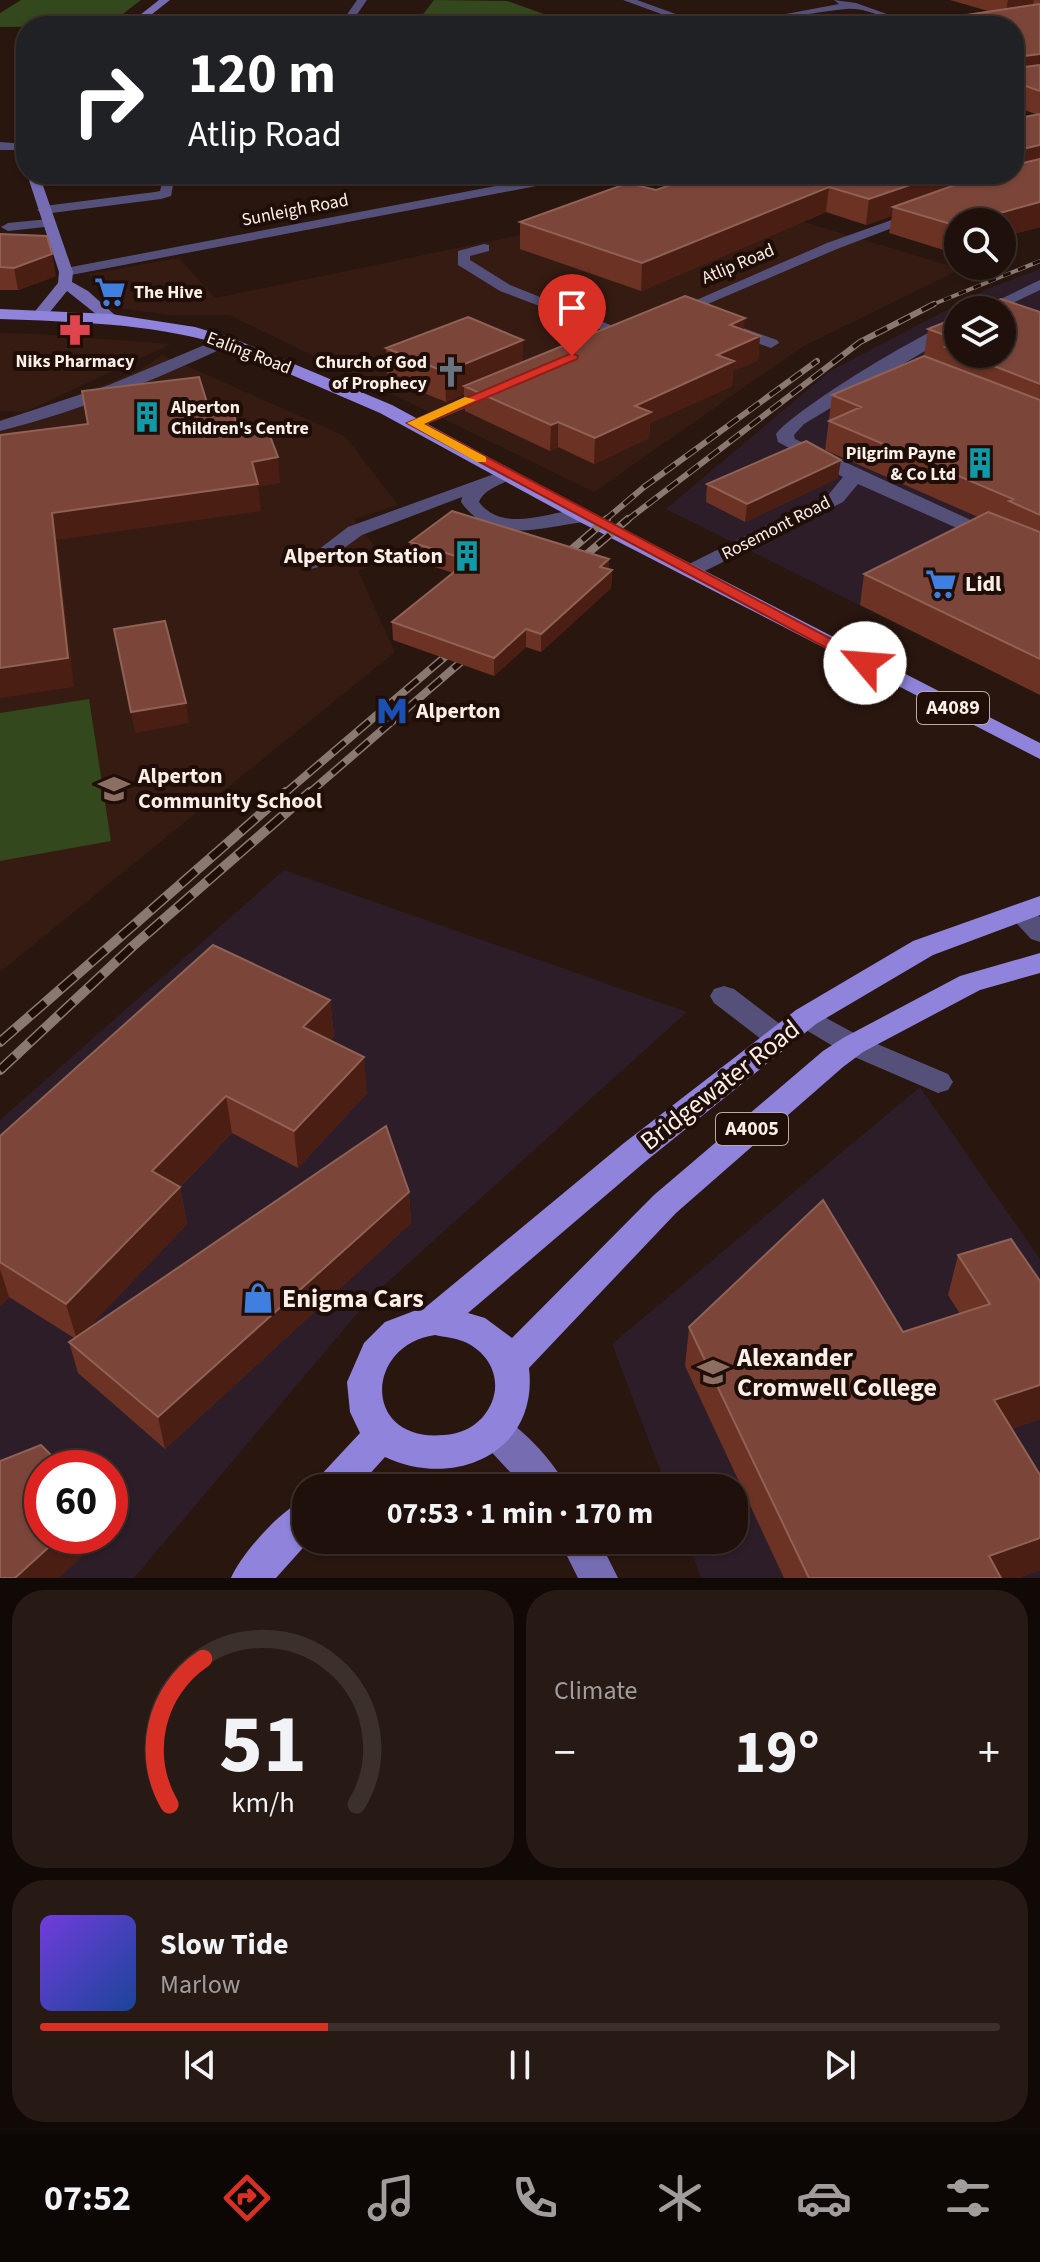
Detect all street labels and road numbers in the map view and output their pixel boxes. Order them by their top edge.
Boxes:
street label: Sunleigh Road [239,187,351,233]
street label: Atlip Road [698,237,778,291]
street label: Ealing Road [203,325,295,381]
street label: Rosemont Road [717,490,835,566]
road number: A4089 [917,692,989,724]
street label: Bridgewater Road [632,1011,808,1159]
road number: A4005 [716,1113,788,1145]

